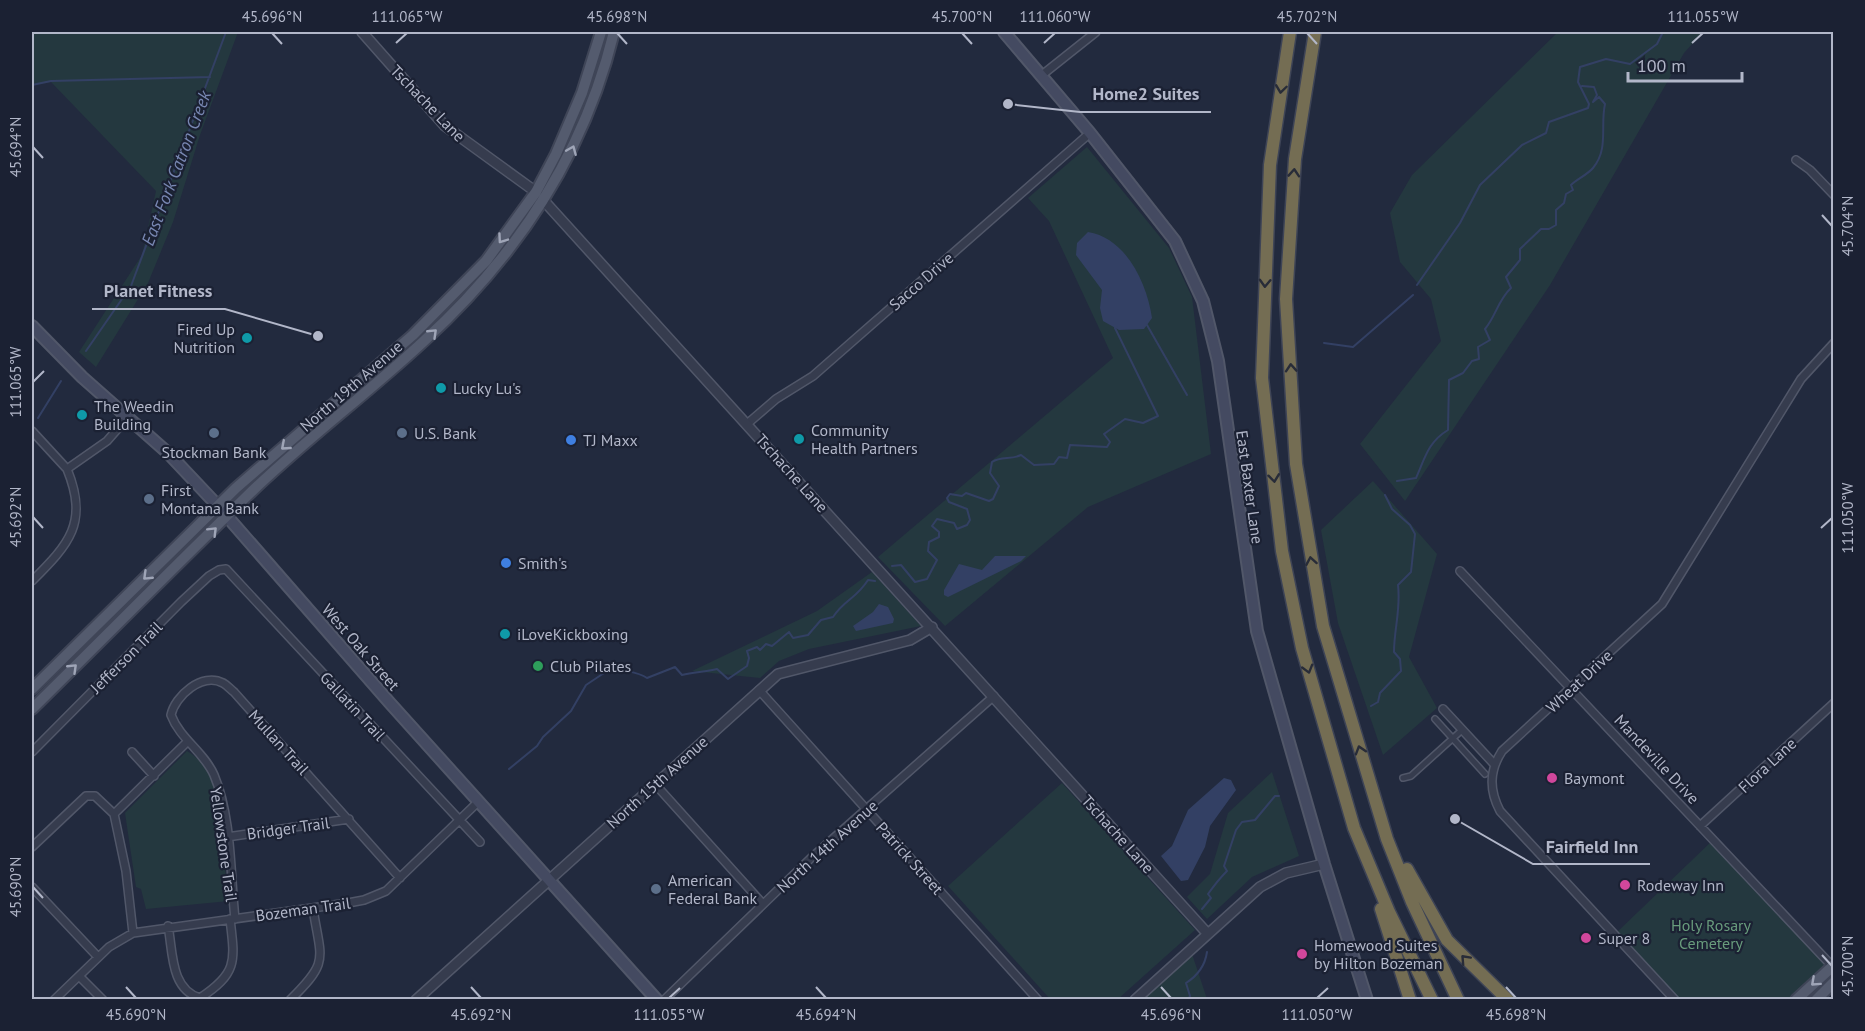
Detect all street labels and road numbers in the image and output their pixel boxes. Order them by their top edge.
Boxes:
street label: Tschache Lane [386,60,470,146]
street label: Sacco Drive [885,248,957,314]
street label: North 19th Avenue [296,336,406,436]
street label: East Baxter Lane [1232,429,1268,545]
street label: Tschache Lane [751,430,833,516]
street label: West Oak Street [318,600,404,695]
street label: Jefferson Trail [85,617,166,698]
street label: Wheat Drive [1542,645,1616,717]
street label: Gallatin Trail [316,667,390,745]
street label: Mullan Trail [245,705,314,779]
street label: Mandeville Drive [1610,710,1704,808]
street label: North 15th Avenue [602,731,712,833]
street label: Flora Lane [1734,733,1800,797]
street label: Yellowstone Trail [206,785,242,903]
street label: Tschache Lane [1077,791,1159,877]
street label: North 14th Avenue [772,795,882,897]
street label: Bridger Trail [245,812,331,844]
street label: Patrick Street [872,817,948,899]
street label: Bozeman Trail [254,892,352,926]

